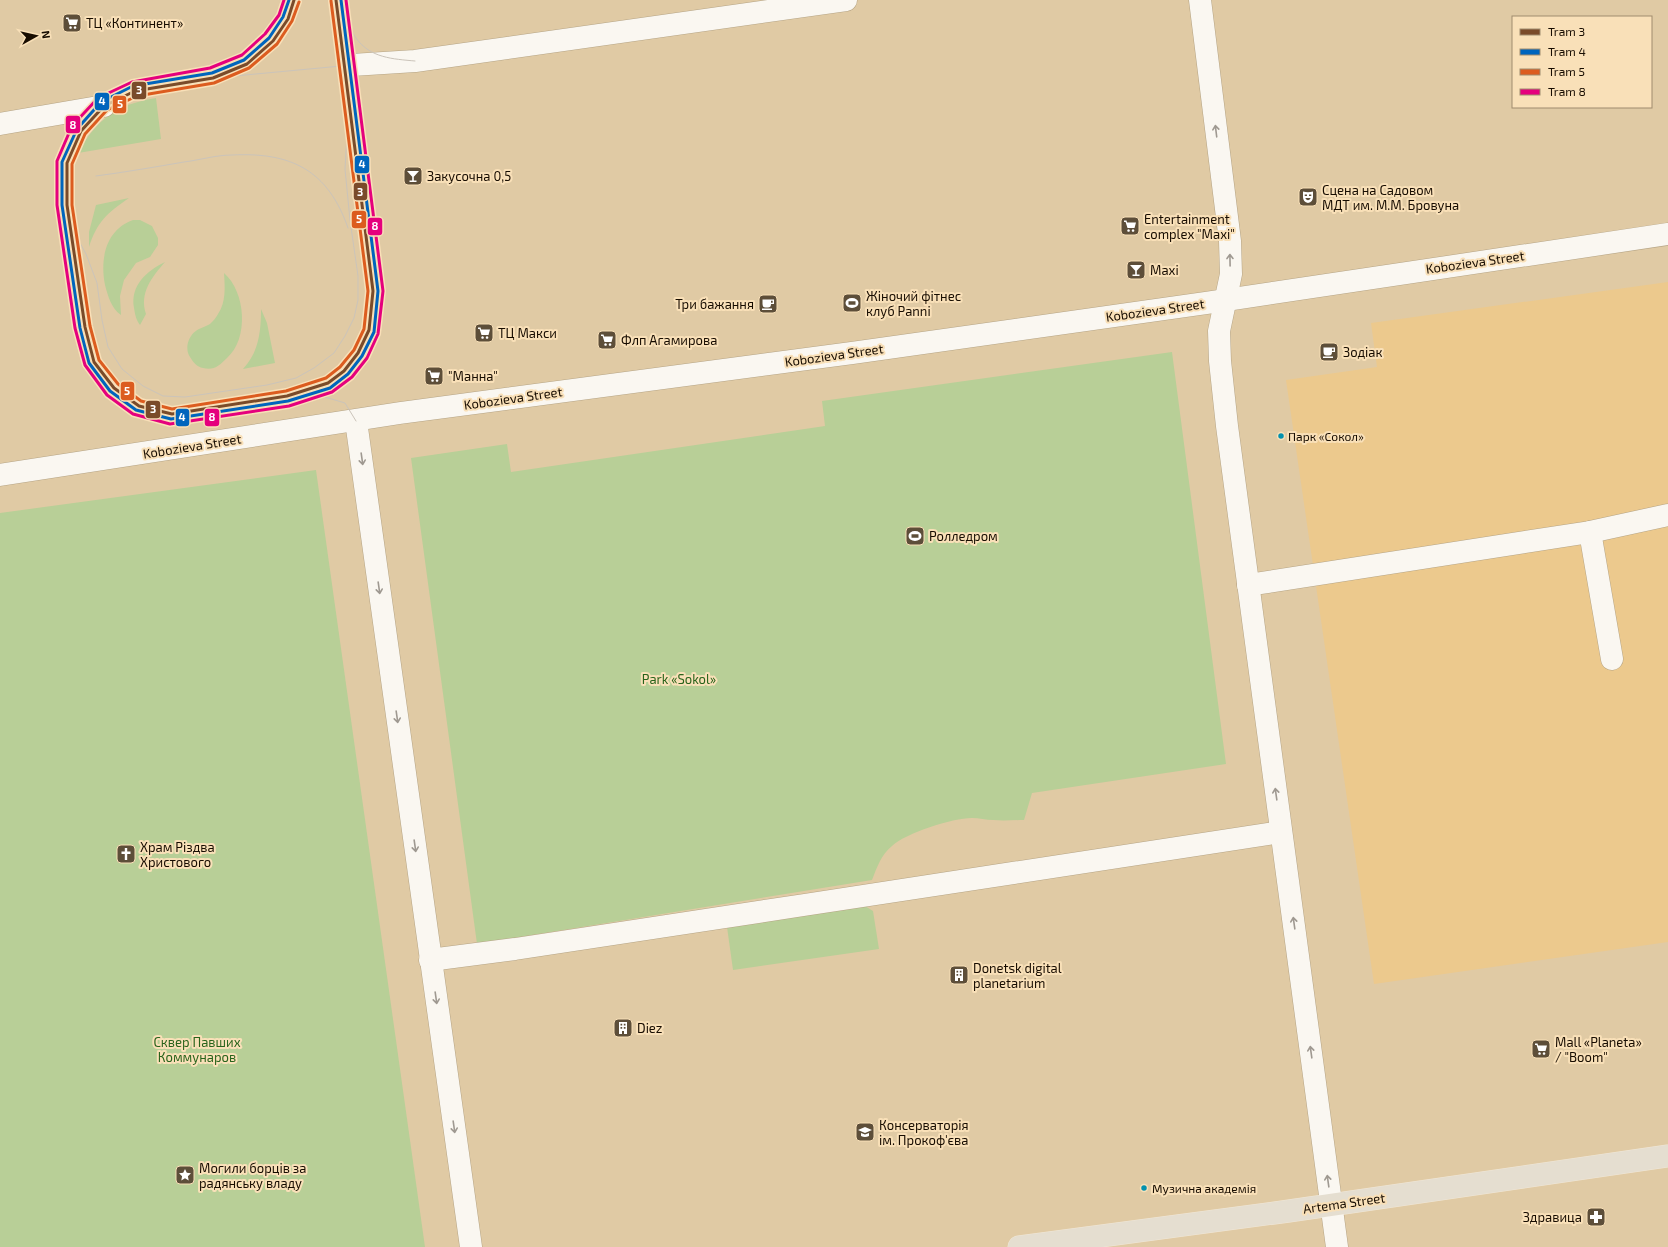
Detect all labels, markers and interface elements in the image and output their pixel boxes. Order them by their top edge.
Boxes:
supermarket icon: ТЦ «Континент» [61,12,83,34]
place label: ТЦ «Континент» [86,15,183,31]
north arrow [16,16,56,56]
legend [1512,16,1652,108]
text: Tram 3 [1548,24,1585,38]
text: N [39,30,53,39]
text: Tram 4 [1548,44,1586,58]
text: Tram 5 [1548,64,1585,78]
line badge: 3 [131,81,147,100]
text: 3 [136,83,142,96]
text: Tram 8 [1548,84,1586,98]
line badge: 4 [94,92,110,111]
text: 4 [98,94,106,107]
line badge: 5 [112,95,127,114]
text: 5 [117,97,123,110]
line badge: 8 [65,115,81,134]
text: 8 [70,118,77,131]
one-way arrow [1213,125,1220,138]
line badge: 4 [354,155,370,174]
text: 4 [358,157,366,170]
bar icon: Закусочна 0,5 [402,165,424,187]
place label: Закусочна 0,5 [427,168,511,184]
line badge: 3 [353,182,368,201]
place label: Сцена на Садовом МДТ им. М.М. Бровуна [1322,182,1459,213]
text: 3 [357,185,363,198]
theatre icon: Сцена на Садовом МДТ им. М.М. Бровуна [1297,186,1319,208]
line badge: 5 [351,210,367,229]
place label: Entertainment complex "Maxi" [1144,211,1235,242]
text: 5 [356,212,362,225]
supermarket icon: Entertainment complex "Maxi" [1119,215,1141,237]
line badge: 8 [367,217,383,236]
text: 8 [372,219,379,232]
street label: Kobozieva Street [1425,247,1525,277]
one-way arrow [1227,254,1234,267]
bar icon: Maxi [1125,259,1147,281]
place label: Maxi [1150,262,1179,278]
place label: Жіночий фітнес клуб Panni [866,288,961,319]
sports icon: Жіночий фітнес клуб Panni [841,292,863,314]
cafe icon: Три бажання [757,293,779,315]
street label: Kobozieva Street [1105,295,1205,325]
place label: Три бажання [675,296,754,312]
supermarket icon: ТЦ Макси [473,322,495,344]
place label: ТЦ Макси [498,325,557,341]
supermarket icon: Флп Агамирова [596,329,618,351]
place label: Флп Агамирова [621,332,717,348]
street label: Kobozieva Street [784,340,884,370]
cafe icon: Зодіак [1318,341,1340,363]
place label: Зодіак [1343,344,1382,360]
supermarket icon: "Манна" [423,365,445,387]
place label: "Манна" [448,368,498,384]
line badge: 5 [120,381,135,401]
street label: Kobozieva Street [463,383,563,413]
text: 5 [124,384,130,397]
line badge: 3 [145,400,161,419]
text: 3 [150,402,156,415]
line badge: 4 [175,408,190,427]
line badge: 8 [204,408,220,427]
text: 4 [178,410,186,423]
text: 8 [209,410,216,423]
place label: Парк «Сокол» [1288,429,1364,443]
street label: Kobozieva Street [142,430,242,462]
marker: Парк «Сокол» [1276,431,1286,441]
one-way arrow [358,452,365,465]
sports icon: Ролледром [904,525,926,547]
place label: Ролледром [929,528,998,544]
one-way arrow [375,581,383,594]
park label: Park «Sokol» [642,671,716,687]
one-way arrow [393,710,401,723]
one-way arrow [1273,788,1280,801]
place label: Храм Різдва Христового [140,839,215,870]
one-way arrow [411,839,419,852]
church icon: Храм Різдва Христового [115,843,137,865]
one-way arrow [1290,917,1297,930]
place label: Donetsk digital planetarium [973,960,1062,991]
building icon: Donetsk digital planetarium [948,964,970,986]
one-way arrow [432,991,440,1004]
building icon: Diez [612,1017,634,1039]
place label: Diez [637,1020,662,1036]
park label: Сквер Павших Коммунаров [153,1034,241,1065]
place label: Mall «Planeta» / "Boom" [1555,1034,1642,1065]
supermarket icon: Mall «Planeta» / "Boom" [1530,1038,1552,1060]
one-way arrow [1307,1046,1314,1059]
place label: Консерваторія ім. Прокоф'єва [879,1117,969,1148]
one-way arrow [450,1120,457,1133]
school or university icon: Консерваторія ім. Прокоф'єва [854,1121,876,1143]
place label: Могили борців за радянську владу [199,1160,306,1191]
place icon: Могили борців за радянську владу [174,1164,196,1186]
one-way arrow [1324,1175,1332,1188]
place label: Музична академія [1152,1181,1256,1196]
marker: Музична академія [1139,1183,1149,1193]
street label: Artema Street [1302,1189,1386,1217]
pharmacy icon: Здравица [1585,1206,1607,1228]
place label: Здравица [1523,1209,1582,1225]

